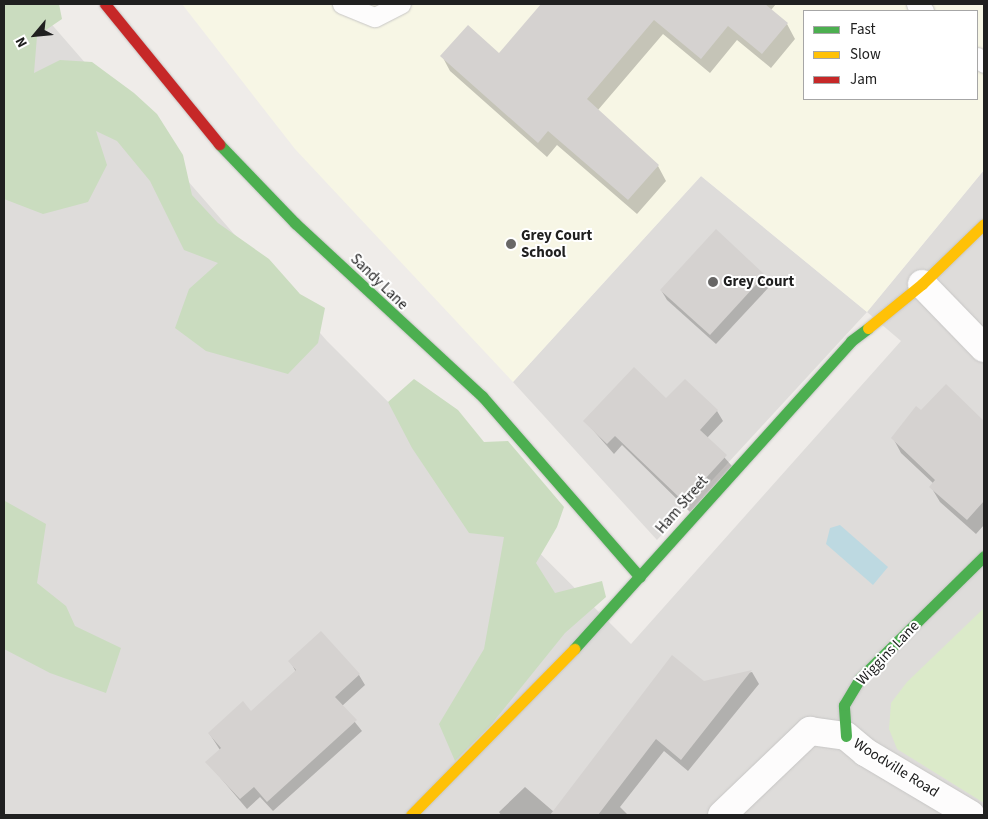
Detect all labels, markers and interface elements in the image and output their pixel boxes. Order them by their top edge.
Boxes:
north arrow [10,10,60,60]
legend [803,10,978,100]
text: Fast [850,19,876,40]
text: N [11,33,33,51]
text: Slow [850,44,881,65]
text: Jam [850,69,877,90]
place label: Grey Court School [521,226,592,261]
marker: Grey Court School [505,238,517,250]
street label: Sandy Lane [347,250,411,314]
place label: Grey Court [723,273,794,291]
marker: Grey Court [707,276,719,288]
street label: Ham Street [652,473,712,537]
street label: Wiggins Lane [853,617,923,689]
street label: Woodville Road [850,735,942,801]

